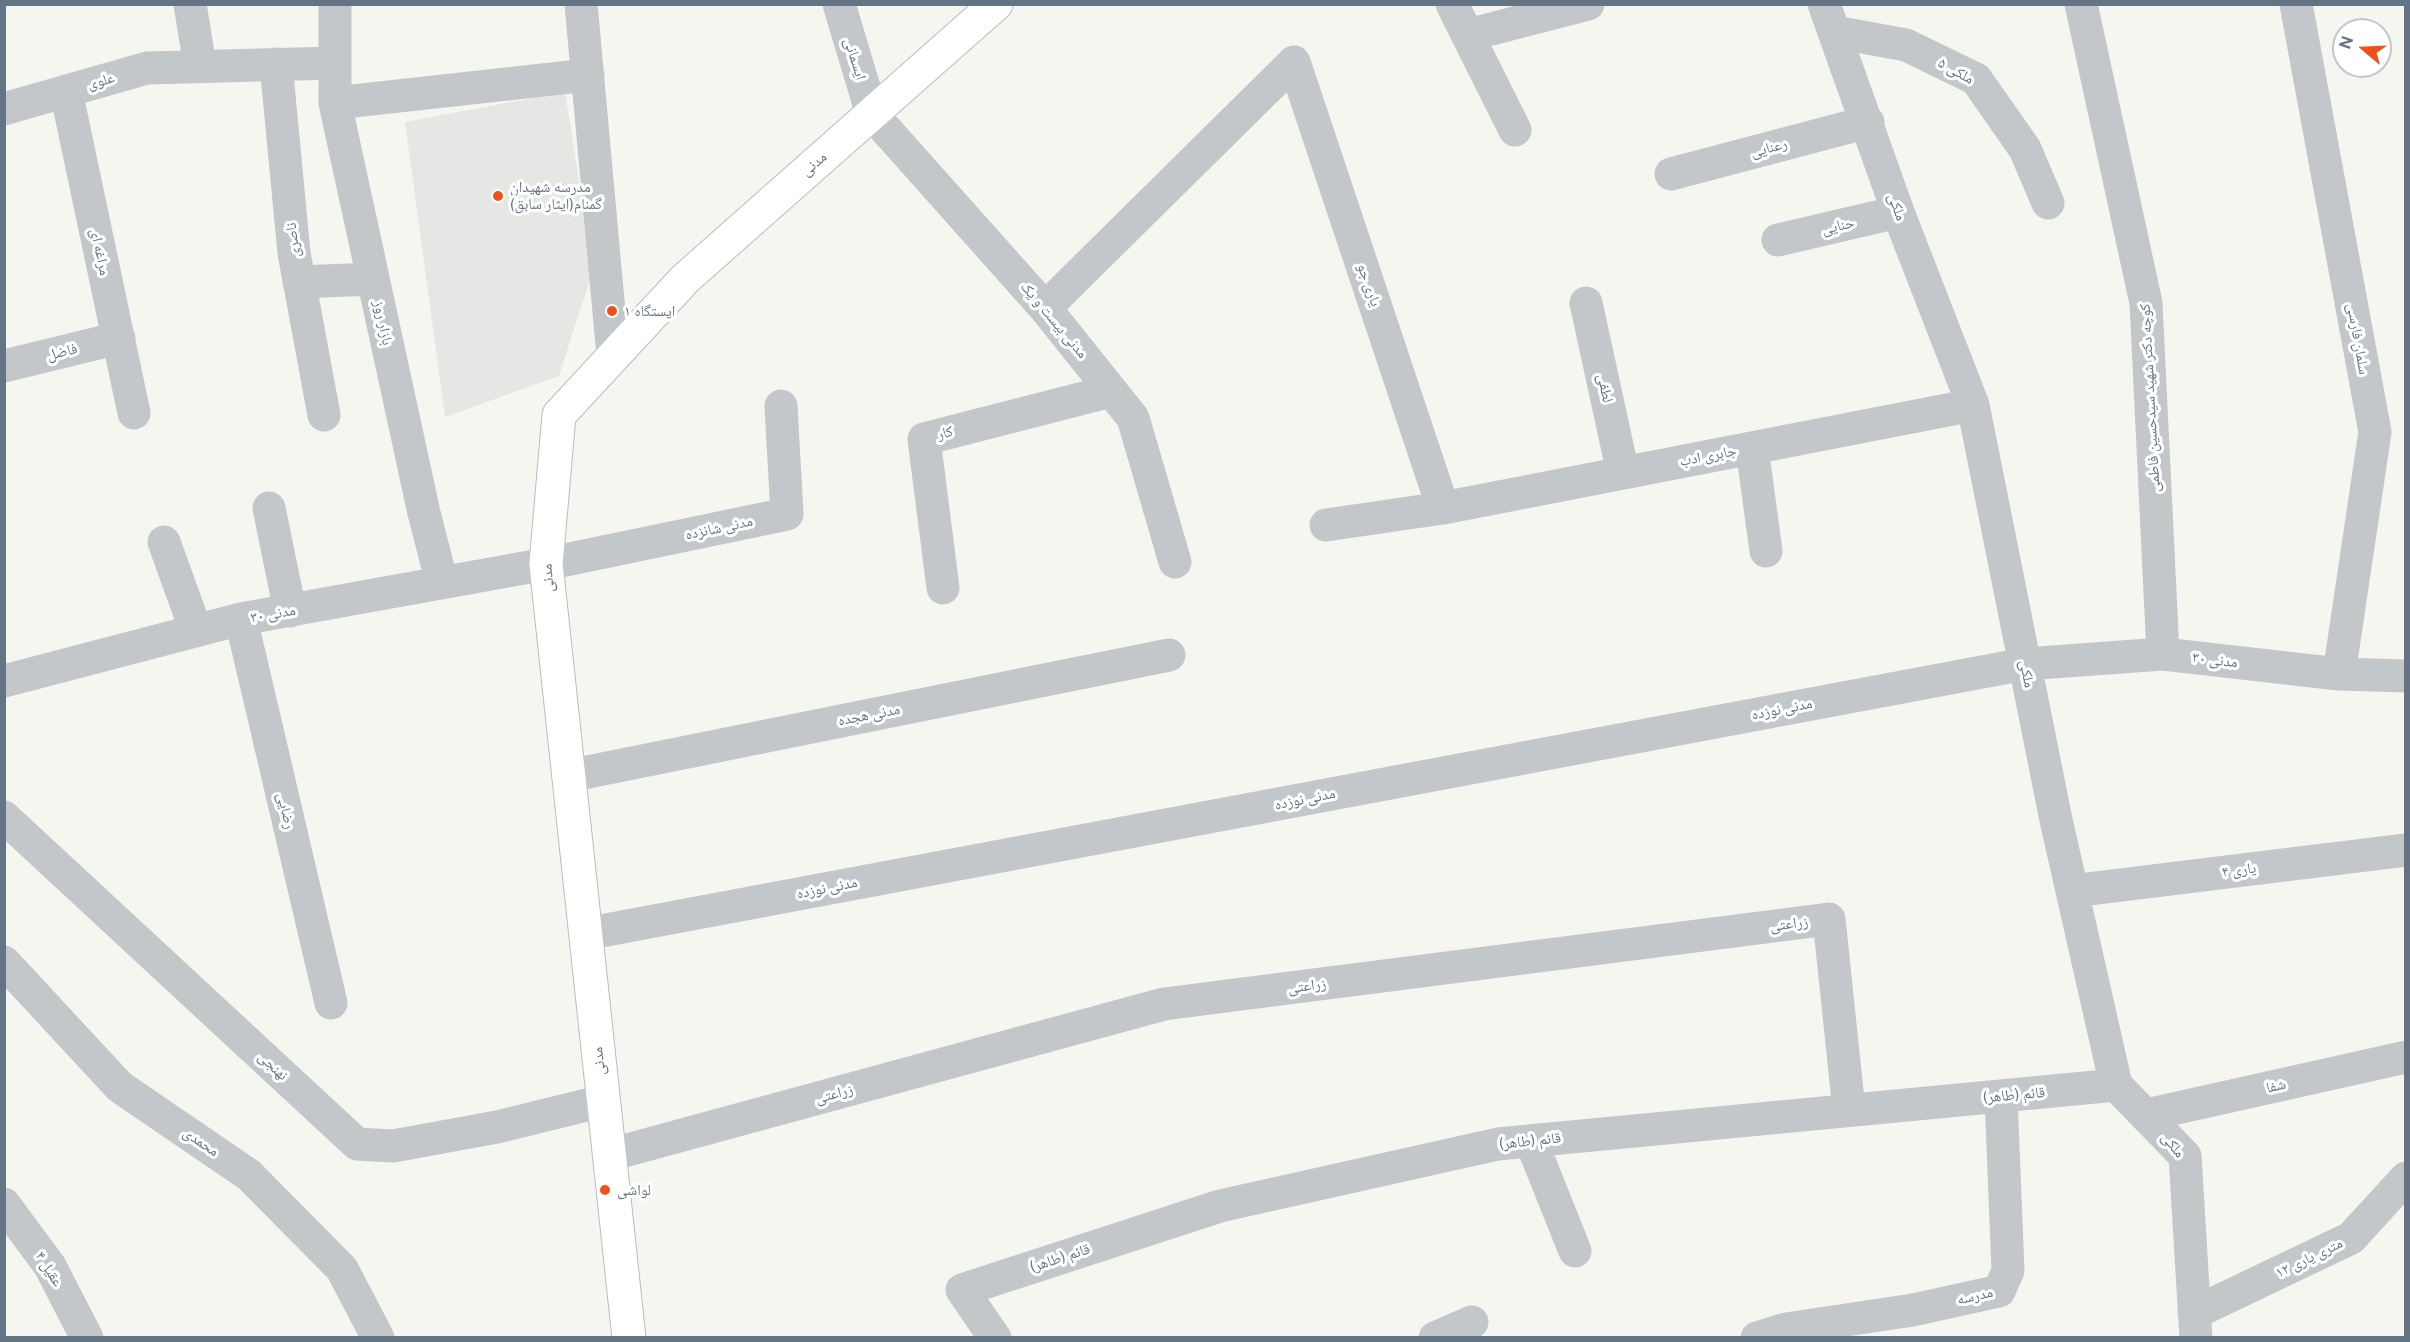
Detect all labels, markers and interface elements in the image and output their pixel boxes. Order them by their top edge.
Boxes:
north arrow [2332,18,2392,78]
text: N [2335,34,2357,52]
street label: ایسمانی [840,36,870,82]
street label: ملکی ۵ [1935,54,1977,88]
street label: علوی [85,69,117,93]
street label: رعنایی [1749,135,1789,161]
street label: مدنی [797,148,831,180]
place label: مدرسه شهیدان گمنام(ایثار سابق) [510,178,602,213]
marker: مدرسه شهیدان گمنام(ایثار سابق) [491,189,505,203]
street label: ملکی [1884,191,1910,223]
street label: حنایی [1820,214,1856,238]
street label: ناصری [282,222,304,258]
street label: مراغه ای [86,227,114,277]
street label: یاری جو [1353,261,1385,309]
street label: مدنی بیست و یک [1017,278,1091,362]
street label: بازار روز [369,299,397,347]
place label: ایستگاه ۱ [624,302,675,320]
street label: سلمان فارسی [2343,302,2373,376]
street label: کوچه دکتر شهید سیدحسین فاطمی [2136,303,2164,493]
marker: ایستگاه ۱ [605,304,619,318]
street label: فاضل [45,340,79,364]
street label: لطفی [1593,372,1617,404]
street label: کار [935,422,955,444]
street label: جابری ادب [1678,442,1738,470]
street label: مدنی شانزده [684,512,754,544]
street label: مدنی [538,563,558,593]
street label: مدنی ۳۰ [249,601,297,627]
street label: مدنی ۳۰ [2191,648,2239,672]
street label: ملکی [2016,659,2038,689]
street label: مدنی نوزده [1750,694,1814,724]
street label: مدنی هجده [836,700,902,730]
street label: مدنی نوزده [1273,784,1337,814]
street label: رضایی [273,791,299,831]
street label: یاری ۴ [2221,859,2257,881]
street label: مدنی نوزده [795,873,859,903]
street label: زراعتی [1769,913,1809,935]
street label: زراعتی [1287,975,1327,997]
street label: مدنی [589,1046,609,1076]
street label: نهنجی [254,1048,292,1084]
street label: شفا [2264,1075,2288,1097]
street label: زراعتی [813,1080,855,1108]
street label: قائم (طاهر) [1982,1083,2046,1107]
street label: محمدی [180,1124,222,1160]
street label: قائم (طاهر) [1498,1129,1562,1153]
street label: ملکی [2157,1129,2189,1161]
place label: لواشی [617,1181,651,1199]
marker: لواشی [598,1183,612,1197]
street label: ۱۲ متری یاری [2273,1234,2345,1282]
street label: قائم (طاهر) [1028,1240,1092,1276]
street label: عقیل ۴ [31,1248,67,1290]
street label: مدرسه [1955,1283,1995,1309]

